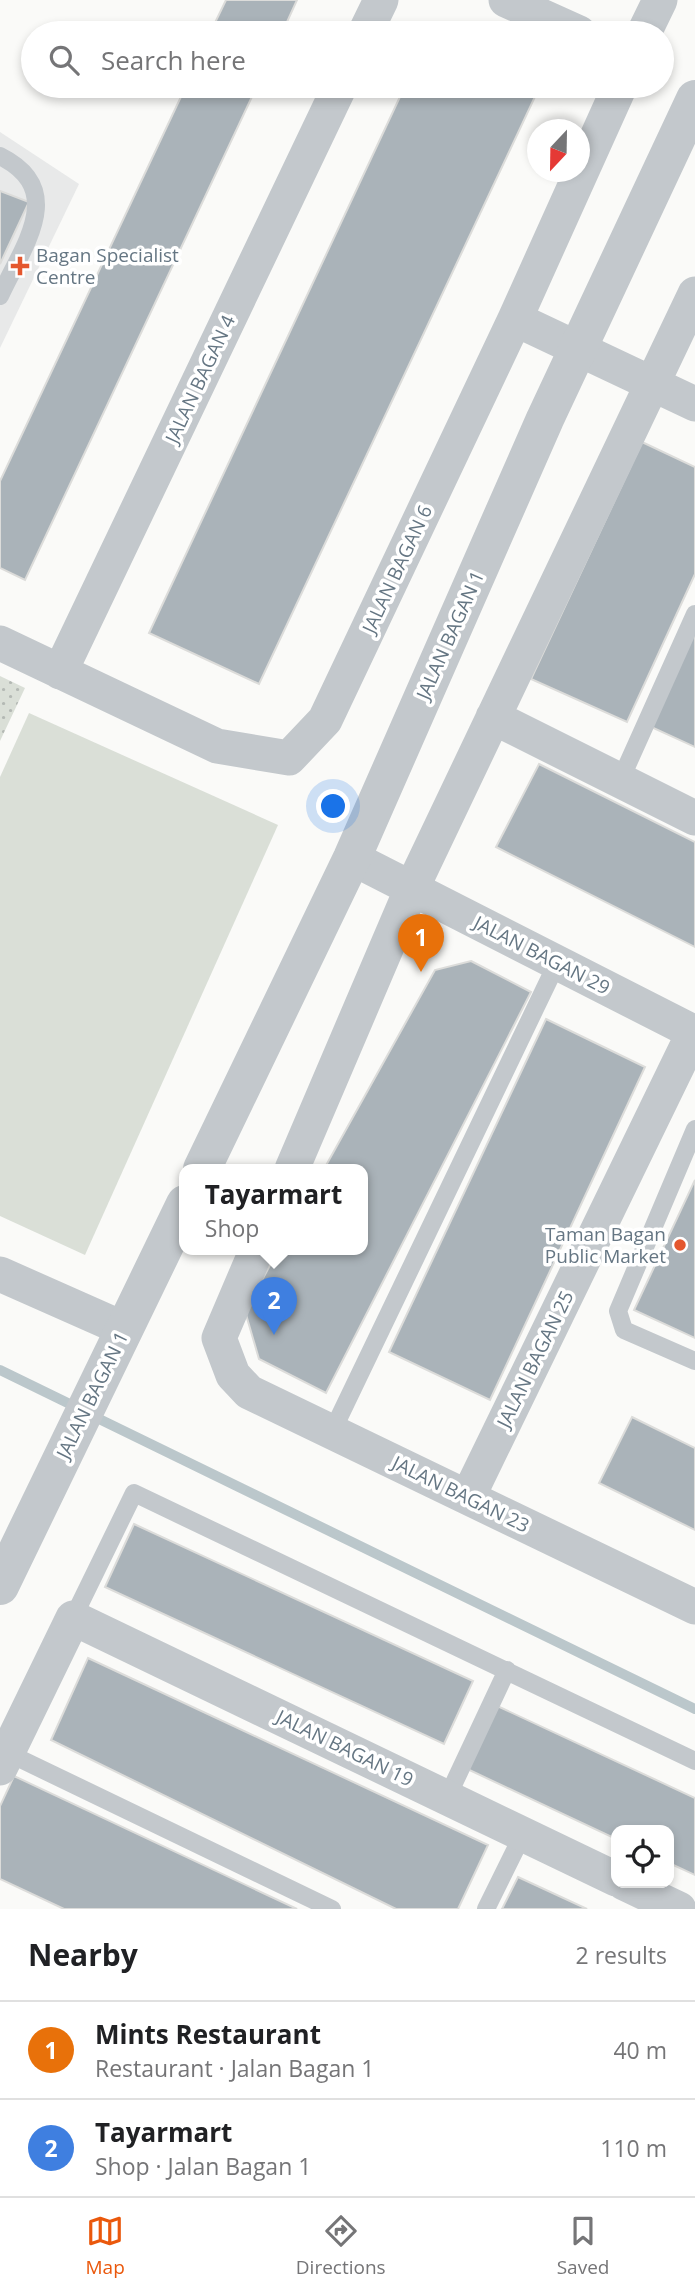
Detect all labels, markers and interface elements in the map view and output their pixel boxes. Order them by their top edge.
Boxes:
search box [21,21,674,98]
icon: search [45,41,83,79]
text: Search here [101,42,246,78]
north arrow [527,119,590,182]
place label: Bagan Specialist Centre [36,242,179,290]
marker: Bagan Specialist Centre [10,256,30,276]
street label: JALAN BAGAN 4 [158,311,241,449]
street label: JALAN BAGAN 6 [355,501,438,639]
street label: JALAN BAGAN 1 [409,566,490,705]
your location [316,789,350,823]
street label: JALAN BAGAN 29 [468,909,614,1000]
pin: 1 [398,914,444,972]
popup [179,1164,368,1255]
text: Tayarmart [205,1176,342,1212]
text: Shop [205,1212,259,1244]
place label: Taman Bagan Public Market [545,1221,666,1269]
marker: Taman Bagan Public Market [672,1237,688,1253]
pin: 2 [251,1277,297,1335]
street label: JALAN BAGAN 25 [490,1286,579,1434]
street label: JALAN BAGAN 1 [49,1327,134,1465]
street label: JALAN BAGAN 23 [386,1449,534,1538]
street label: JALAN BAGAN 19 [270,1703,418,1792]
map controls [611,1825,674,1888]
button: locate [611,1825,674,1888]
text: Nearby [28,1934,138,1975]
text: 2 results [576,1939,667,1971]
text: Mints Restaurant [95,2016,321,2052]
text: 1 [44,2034,58,2066]
text: 40 m [613,2034,667,2066]
text: Restaurant · Jalan Bagan 1 [95,2052,374,2084]
text: Tayarmart [95,2114,232,2150]
text: 2 [44,2132,58,2164]
text: 110 m [600,2132,667,2164]
text: Shop · Jalan Bagan 1 [95,2150,311,2182]
tab: Map [86,2212,125,2280]
tab: Directions [296,2212,386,2280]
tab: Saved [557,2212,609,2280]

